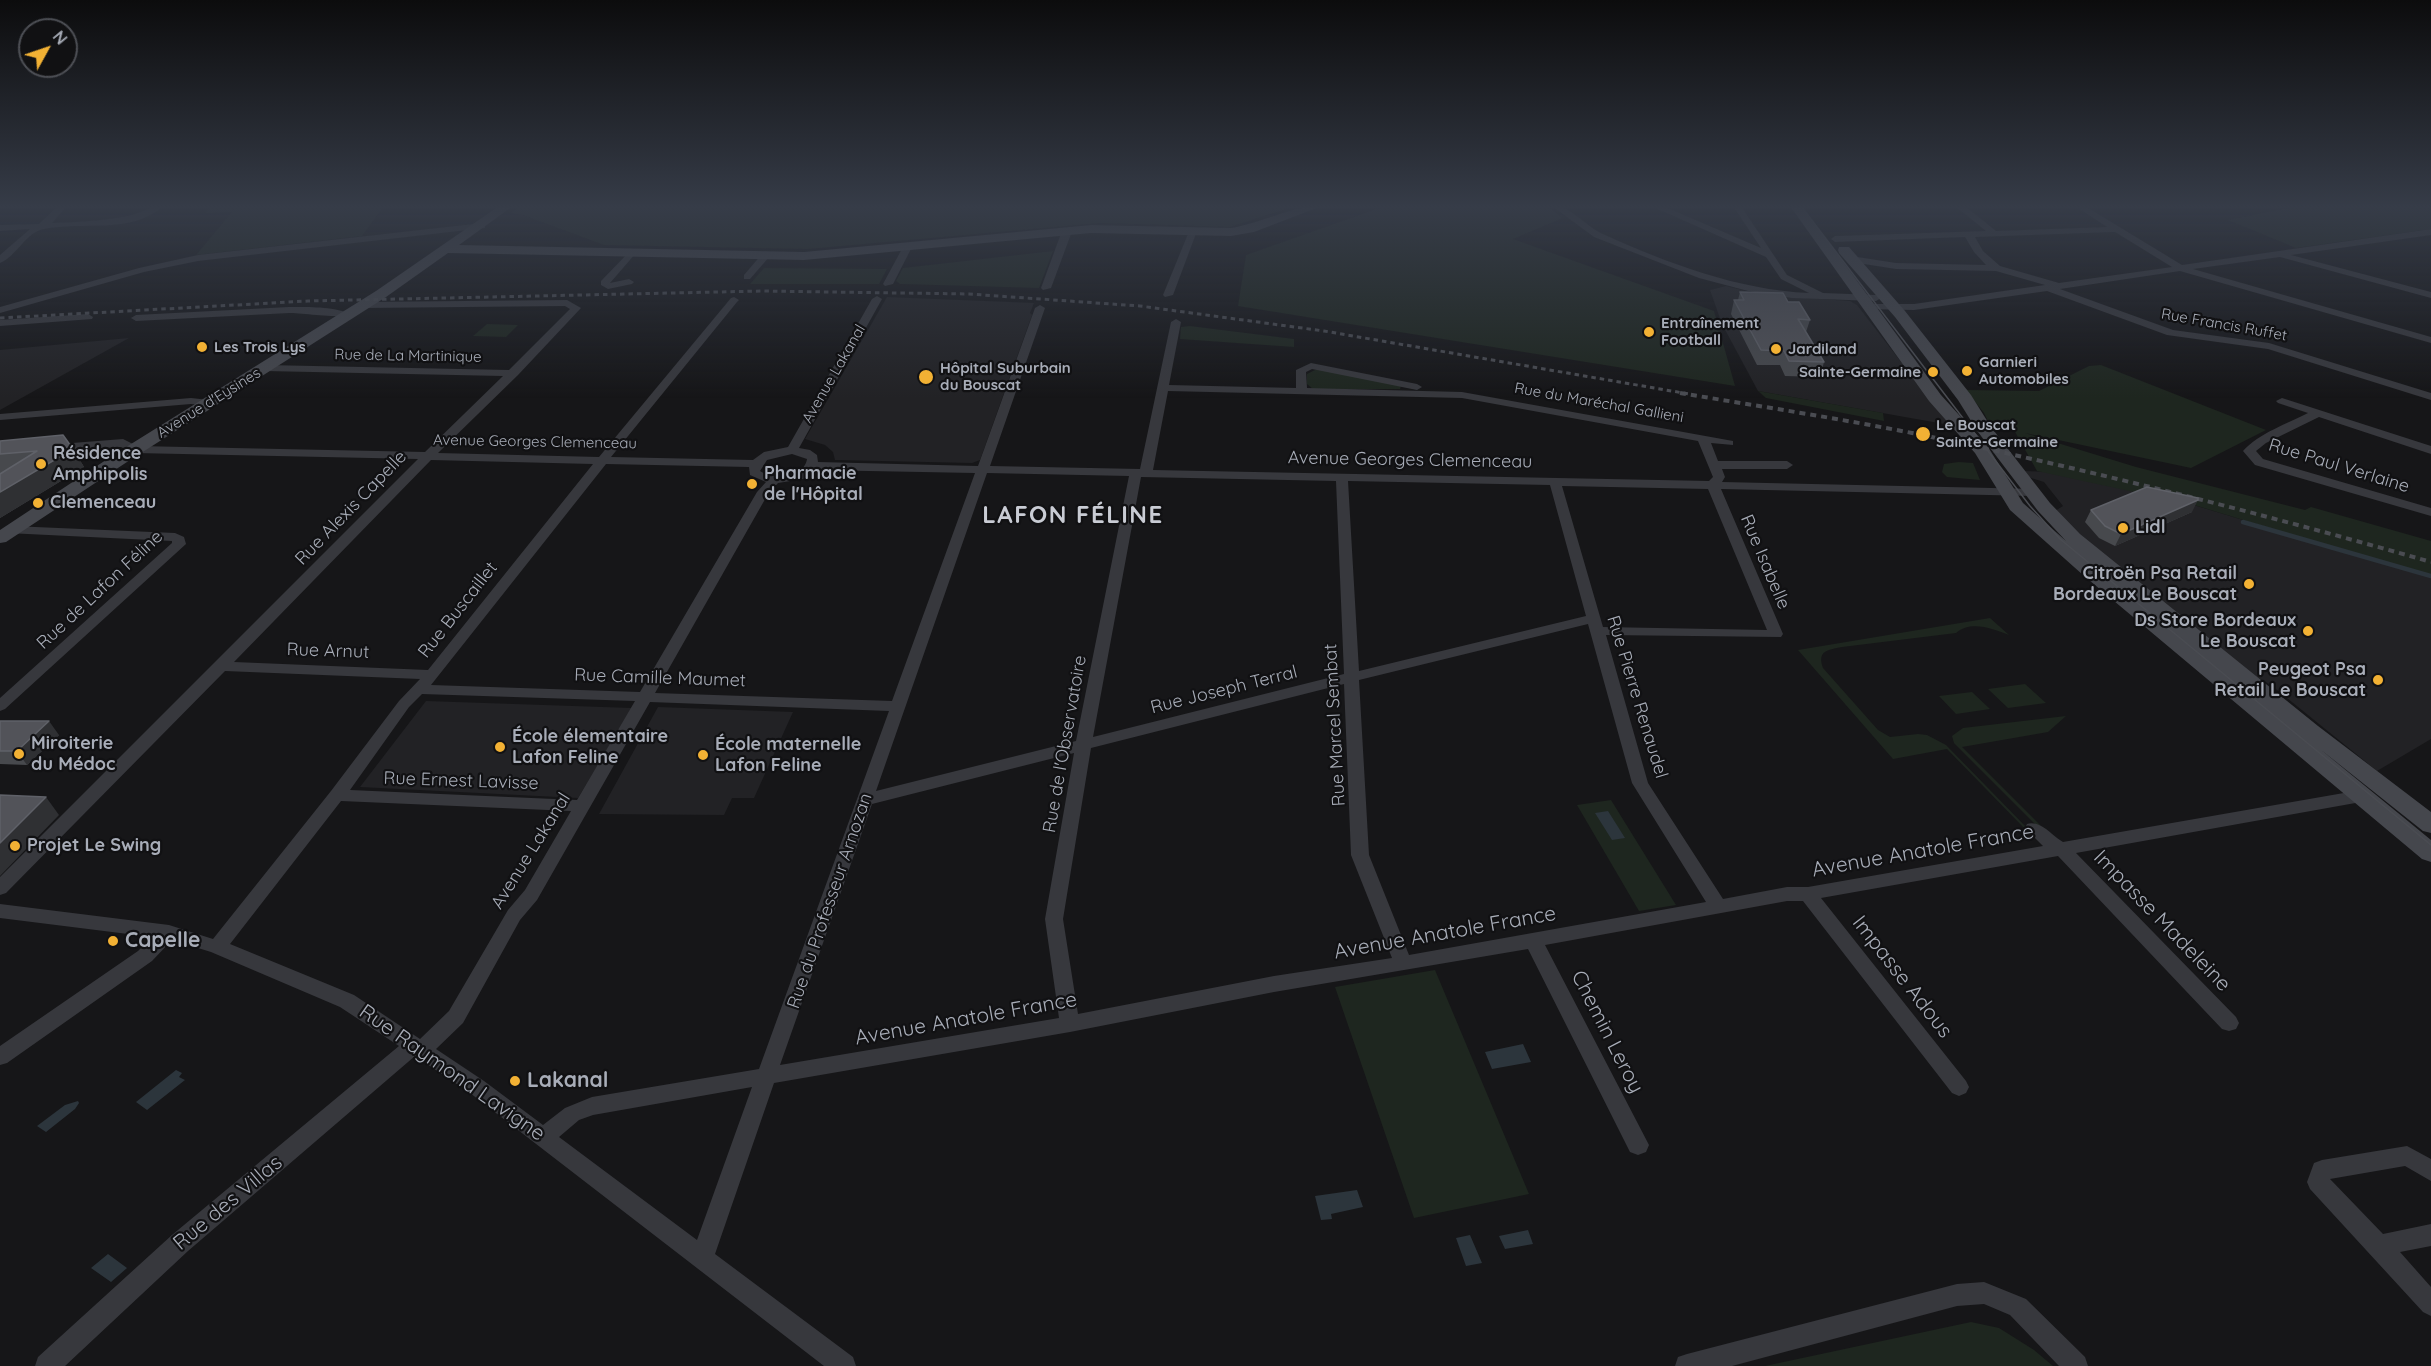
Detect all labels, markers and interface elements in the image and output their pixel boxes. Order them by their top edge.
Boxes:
north arrow [18,18,78,78]
text: N [49,27,72,49]
street label: Rue Francis Ruffet [2160,305,2288,345]
place label: Entraînement Football [1661,314,1759,349]
street label: Avenue Lakanal [799,322,869,426]
marker: Entraînement Football [1642,325,1656,339]
place label: Les Trois Lys [214,338,306,356]
marker: Les Trois Lys [195,340,209,354]
place label: Jardiland [1788,340,1857,358]
marker: Jardiland [1769,342,1783,356]
street label: Rue de La Martinique [334,346,482,366]
place label: Garnieri Automobiles [1979,353,2069,388]
place label: Hôpital Suburbain du Bouscat [940,359,1071,394]
place label: Sainte-Germaine [1799,363,1921,381]
street label: Avenue d'Eysines [154,364,264,442]
marker: Garnieri Automobiles [1960,364,1974,378]
marker: Sainte-Germaine [1926,365,1940,379]
marker: Hôpital Suburbain du Bouscat [917,368,935,386]
street label: Rue du Maréchal Gallieni [1513,379,1685,427]
place label: Le Bouscat Sainte-Germaine [1936,416,2058,451]
marker: Le Bouscat Sainte-Germaine [1914,425,1932,443]
street label: Avenue Georges Clemenceau [433,431,637,453]
street label: Rue Paul Verlaine [2266,434,2412,498]
place label: Résidence Amphipolis [53,443,148,486]
street label: Rue Alexis Capelle [291,446,411,570]
street label: Avenue Georges Clemenceau [1288,447,1532,473]
marker: Résidence Amphipolis [34,457,48,471]
place label: Pharmacie de l'Hôpital [764,463,863,506]
marker: Pharmacie de l'Hôpital [745,477,759,491]
place label: Clemenceau [50,492,156,514]
marker: Clemenceau [31,496,45,510]
district label: LAFON FÉLINE [982,502,1164,530]
street label: Rue Isabelle [1735,512,1795,612]
place label: Lidl [2135,517,2166,539]
marker: Lidl [2116,521,2130,535]
street label: Rue de Lafon Féline [33,526,167,654]
street label: Rue Buscaillet [414,558,502,662]
place label: Citroën Psa Retail Bordeaux Le Bouscat [2053,563,2237,606]
marker: Citroën Psa Retail Bordeaux Le Bouscat [2242,577,2256,591]
place label: Ds Store Bordeaux Le Bouscat [2134,610,2296,652]
street label: Rue Pierre Renaudel [1602,613,1672,781]
marker: Ds Store Bordeaux Le Bouscat [2301,624,2315,638]
street label: Rue Arnut [286,639,370,663]
street label: Rue Marcel Sembat [1320,643,1350,807]
street label: Rue de l'Observatoire [1039,654,1091,834]
place label: Peugeot Psa Retail Le Bouscat [2214,659,2366,702]
street label: Rue Joseph Terral [1148,661,1300,719]
street label: Rue Camille Maumet [574,664,746,692]
marker: Peugeot Psa Retail Le Bouscat [2371,673,2385,687]
place label: École élementaire Lafon Feline [512,726,668,768]
place label: Miroiterie du Médoc [31,733,115,776]
place label: École maternelle Lafon Feline [715,734,861,777]
marker: École élementaire Lafon Feline [493,740,507,754]
marker: Miroiterie du Médoc [12,747,26,761]
marker: École maternelle Lafon Feline [696,748,710,762]
street label: Rue Ernest Lavisse [383,768,539,794]
street label: Avenue Lakanal [487,789,575,913]
street label: Rue du Professeur Arnozan [783,790,877,1012]
street label: Avenue Anatole France [1810,819,2036,883]
place label: Projet Le Swing [27,835,161,857]
marker: Projet Le Swing [8,839,22,853]
street label: Impasse Madeleine [2088,845,2236,997]
street label: Avenue Anatole France [1332,901,1558,965]
street label: Impasse Adous [1847,911,1957,1043]
place label: Capelle [125,928,200,954]
marker: Capelle [106,934,120,948]
street label: Chemin Leroy [1565,966,1649,1098]
street label: Avenue Anatole France [853,987,1079,1051]
street label: Rue Raymond Lavigne [354,999,550,1147]
place label: Lakanal [527,1068,608,1094]
marker: Lakanal [508,1074,522,1088]
street label: Rue des Villas [168,1150,288,1256]

